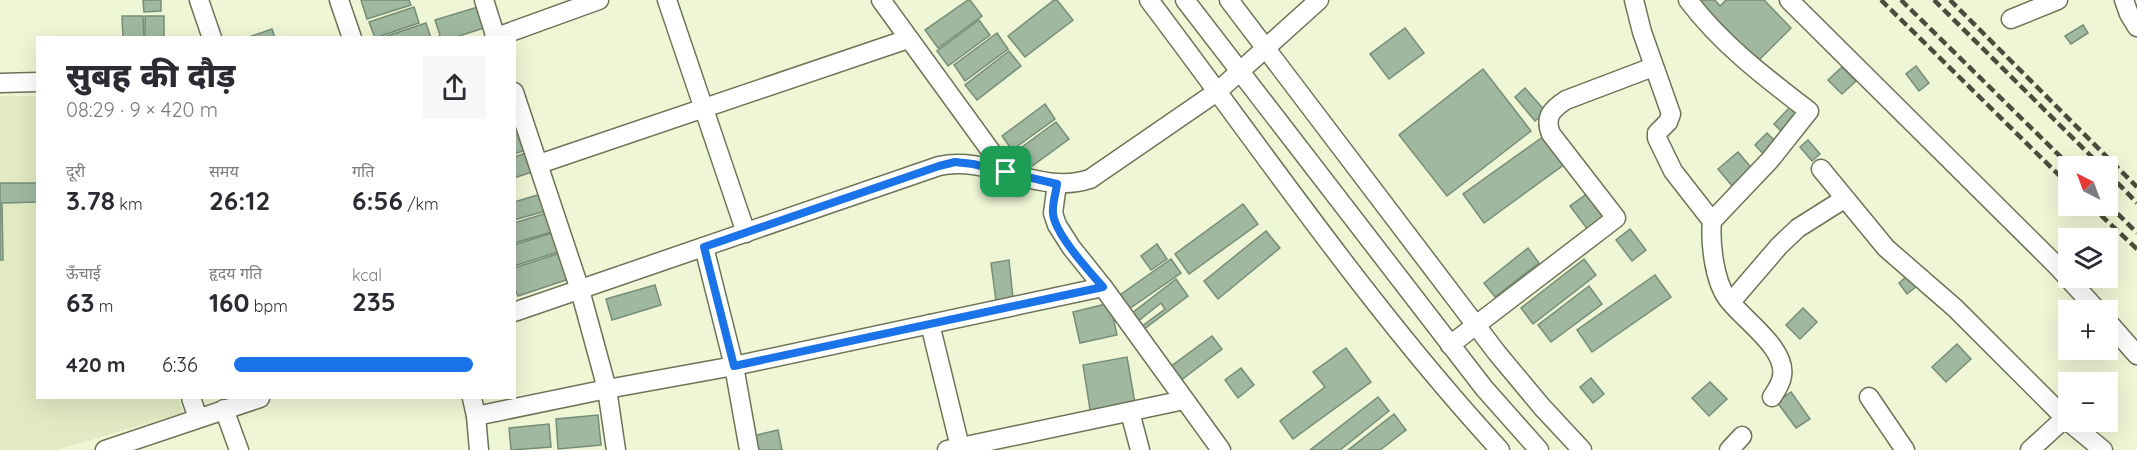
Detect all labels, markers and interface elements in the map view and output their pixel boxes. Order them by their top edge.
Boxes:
text: सुबह की दौड़ [66,54,236,95]
button: share [423,56,486,119]
text: 08:29 · 9 × 420 m [66,97,218,122]
pin [980,146,1031,197]
icon: arrive [989,155,1022,188]
north arrow [2058,156,2118,216]
map controls [2058,156,2118,432]
text: दूरी [66,161,85,181]
text: समय [209,161,239,181]
text: गति [352,161,374,181]
text: 3.78 [66,184,115,217]
text: 26:12 [209,184,270,217]
text: 6:56 [352,184,403,217]
text: km [115,194,143,214]
text: /km [403,194,439,214]
button: layers [2058,228,2118,288]
text: ऊँचाई [66,263,101,283]
text: हृदय गति [209,263,262,283]
text: kcal [352,265,382,285]
text: 235 [352,285,396,318]
text: 63 [66,286,94,319]
text: 160 [209,286,249,319]
text: m [94,296,113,316]
text: bpm [249,296,288,316]
button: + [2058,300,2118,360]
text: 420 m [66,352,125,377]
text: 6:36 [162,352,198,377]
button: − [2058,372,2118,432]

